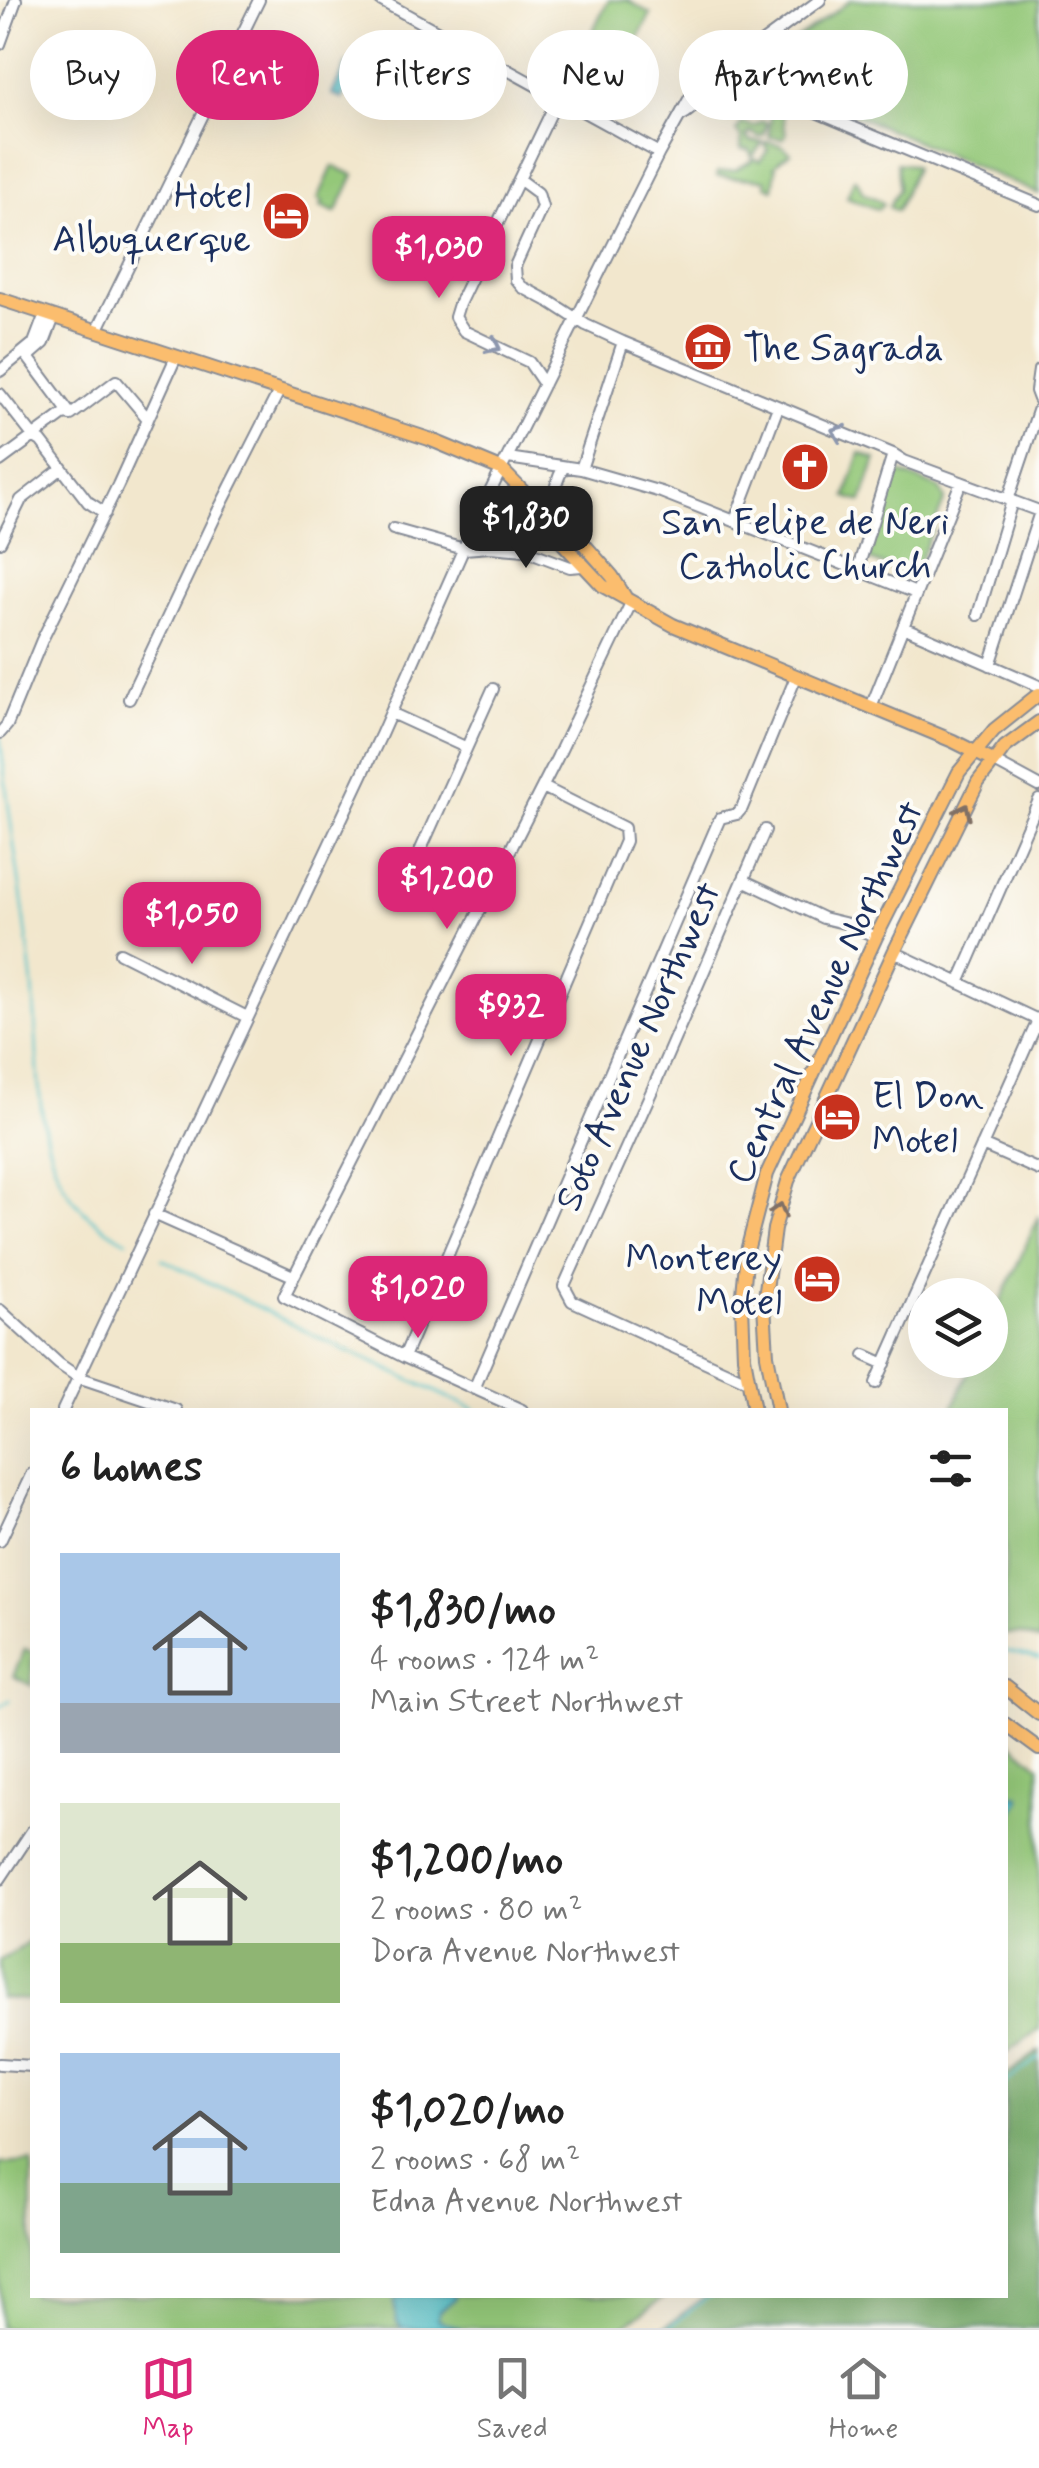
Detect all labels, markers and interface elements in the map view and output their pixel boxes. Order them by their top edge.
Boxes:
chip: Buy [30,30,156,120]
chip: Rent [176,30,319,120]
chip: Filters [339,30,507,120]
chip: New [527,30,659,120]
chip: Apartment [679,30,908,120]
place label: Hotel Albuquerque [52,172,251,265]
hotel icon: Hotel Albuquerque [260,190,312,242]
pin: $1,030 [358,216,520,301]
text: $1,030 [394,227,484,269]
museum icon: The Sagrada [682,321,734,373]
place label: The Sagrada [743,325,944,374]
one-way arrow [484,333,502,353]
one-way arrow [830,423,848,443]
church icon: San Felipe de Neri Catholic Church [779,441,831,493]
pin: $1,830 [445,486,607,571]
text: $1,830 [482,497,570,539]
place label: San Felipe de Neri Catholic Church [661,499,949,592]
street label: Central Avenue Northwest [716,794,937,1192]
one-way arrow [951,803,971,821]
pin: $1,200 [366,847,528,932]
text: $1,200 [400,858,494,900]
street label: Soto Avenue Northwest [545,875,734,1219]
pin: $1,050 [111,882,273,967]
text: $1,050 [145,893,239,935]
pin: $932 [452,974,570,1059]
text: $932 [477,985,545,1027]
place label: El Don Motel [872,1073,984,1166]
hotel icon: El Don Motel [811,1091,863,1143]
one-way arrow [768,1202,788,1219]
place label: Monterey Motel [625,1235,782,1328]
hotel icon: Monterey Motel [791,1253,843,1305]
pin: $1,020 [337,1256,499,1341]
text: $1,020 [370,1267,466,1309]
map controls [908,1278,1008,1378]
button: layers [908,1278,1008,1378]
text: 6 homes [60,1441,203,1496]
icon: filters [923,1441,978,1496]
text: $1,830/mo [370,1584,556,1639]
icon: home [140,1593,260,1713]
text: 4 rooms · 124 m² [370,1639,599,1681]
text: Main Street Northwest [370,1681,683,1723]
text: $1,200/mo [370,1834,563,1889]
icon: home [140,1843,260,1963]
text: 2 rooms · 80 m² [370,1889,583,1931]
text: Dora Avenue Northwest [370,1931,680,1973]
text: $1,020/mo [370,2084,565,2139]
icon: home [140,2093,260,2213]
text: 2 rooms · 68 m² [370,2139,580,2181]
text: Edna Avenue Northwest [370,2181,683,2223]
tab: Map [141,2351,196,2448]
tab: Saved [477,2351,548,2448]
tab: Home [829,2351,898,2448]

